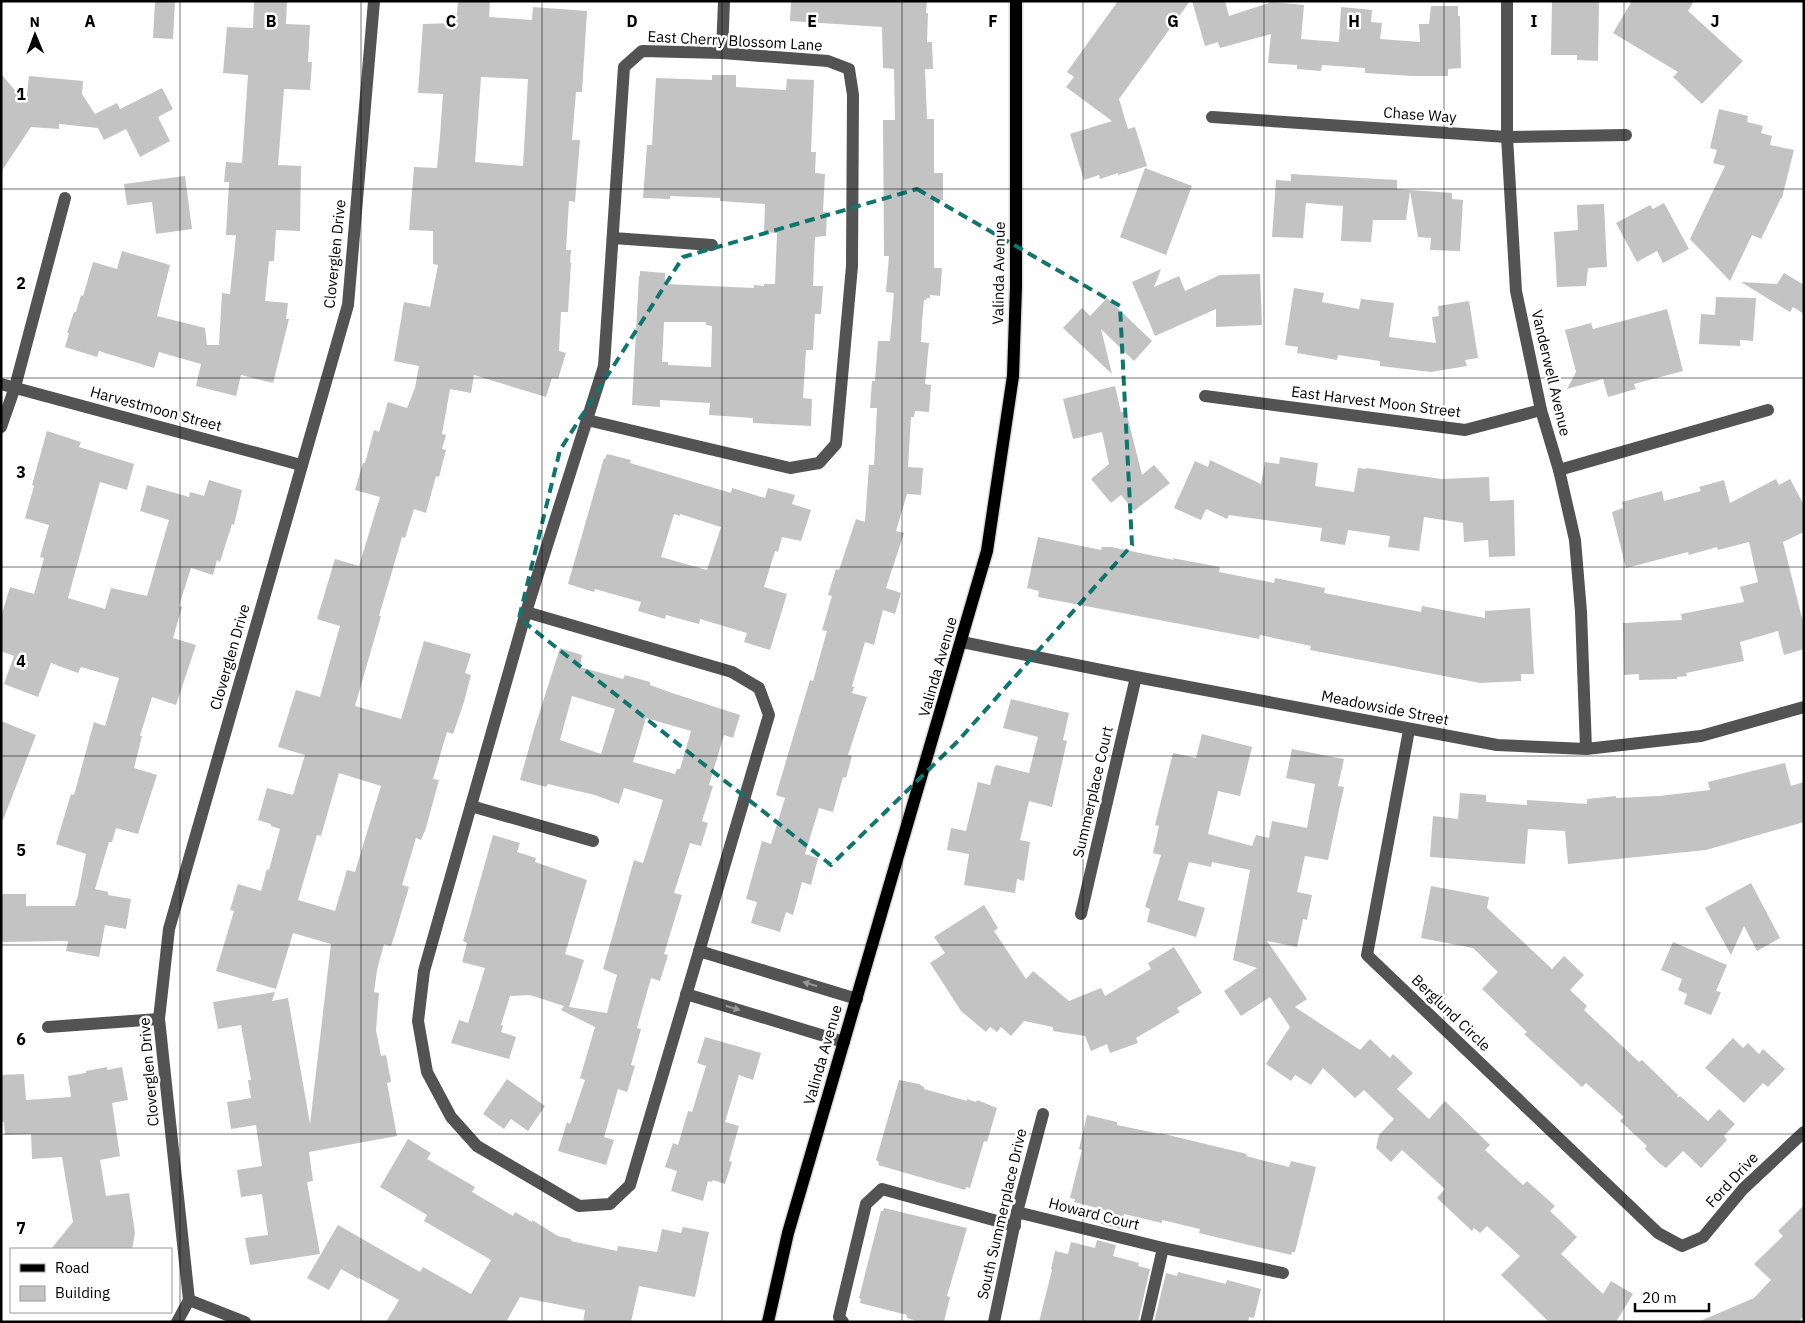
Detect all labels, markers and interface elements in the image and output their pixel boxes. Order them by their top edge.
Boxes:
north arrow [10,10,60,60]
text: A [85,11,96,31]
text: B [266,11,277,31]
text: C [446,11,456,31]
text: D [626,11,638,31]
text: E [807,11,817,31]
text: F [988,11,998,31]
text: G [1167,11,1179,31]
text: H [1348,11,1360,31]
text: I [1531,11,1538,31]
text: J [1711,11,1719,31]
text: N [30,13,40,31]
street label: East Cherry Blossom Lane [647,26,823,55]
text: 1 [16,84,26,104]
street label: Chase Way [1383,102,1458,127]
street label: Cloverglen Drive [319,199,350,309]
street label: Valinda Avenue [988,221,1009,325]
text: 2 [16,273,26,293]
street label: Vanderwell Avenue [1528,308,1575,438]
street label: Harvestmoon Street [88,382,224,435]
street label: East Harvest Moon Street [1290,382,1462,421]
text: 3 [16,462,26,482]
street label: Cloverglen Drive [205,602,254,712]
street label: Valinda Avenue [914,615,961,719]
text: 4 [16,651,26,671]
street label: Meadowside Street [1320,686,1451,729]
street label: Summerplace Court [1068,724,1117,859]
text: 5 [16,840,26,860]
street label: Berglund Circle [1408,970,1495,1055]
one-way arrow [802,980,817,988]
street label: Valinda Avenue [799,1003,846,1107]
one-way arrow [726,1004,741,1012]
street label: Cloverglen Drive [134,1017,163,1127]
text: 6 [16,1029,26,1049]
street label: South Summerplace Drive [973,1127,1030,1301]
street label: Ford Drive [1701,1148,1762,1211]
street label: Howard Court [1047,1193,1142,1234]
text: 7 [16,1218,26,1238]
legend [10,1248,172,1313]
text: Road [55,1258,90,1277]
scale bar [1635,1280,1709,1312]
text: Building [55,1283,110,1302]
text: 20 m [1642,1288,1677,1307]

